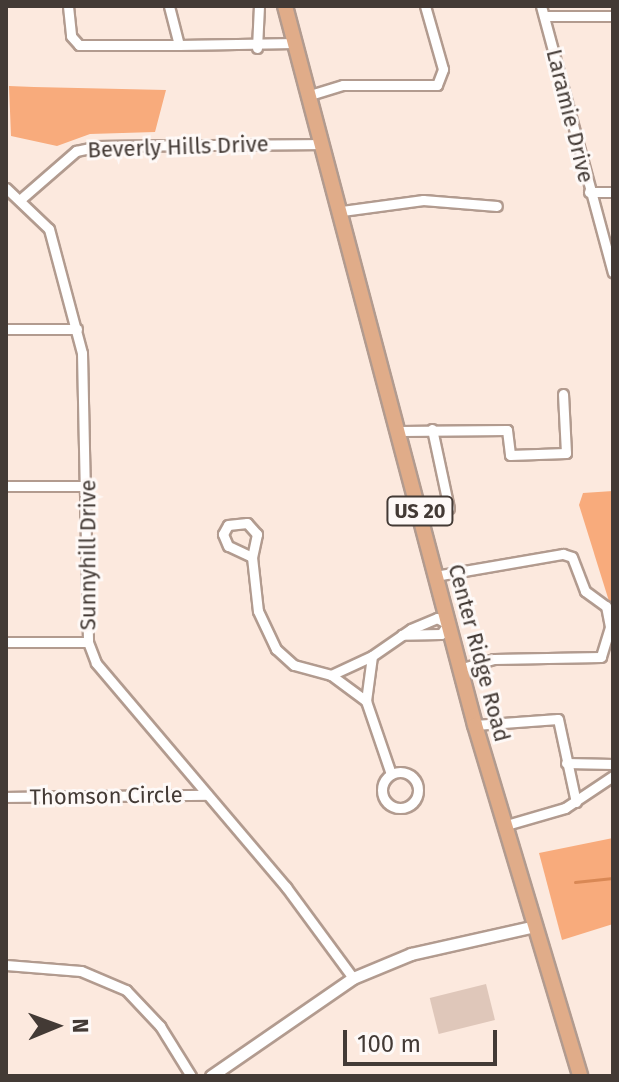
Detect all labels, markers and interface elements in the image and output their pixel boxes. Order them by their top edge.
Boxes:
street label: Laramie Drive [541,46,599,186]
street label: Beverly Hills Drive [87,131,269,163]
street label: Sunnyhill Drive [75,480,101,630]
road number: US 20 [386,495,454,527]
street label: Center Ridge Road [443,561,515,745]
street label: Thomson Circle [29,781,183,811]
north arrow [16,986,96,1066]
scale bar [347,1014,501,1064]
text: N [67,1018,94,1033]
text: 100 m [357,1030,421,1058]

